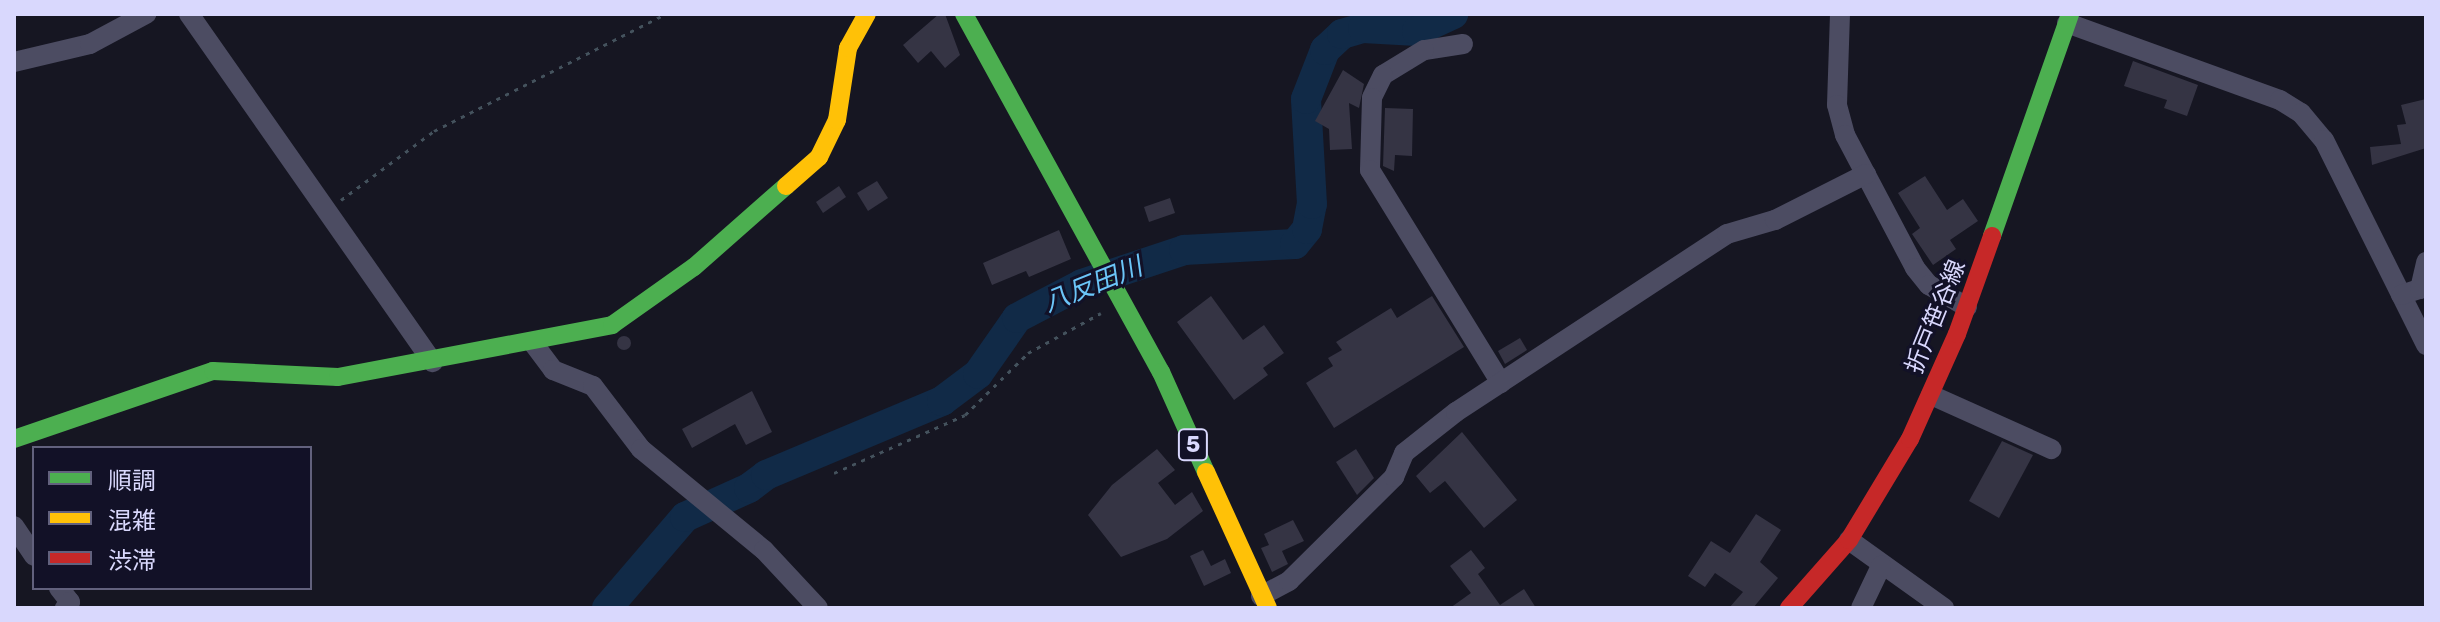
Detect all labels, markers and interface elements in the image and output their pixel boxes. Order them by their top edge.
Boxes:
water label: 八反田川 [1039,251,1147,319]
street label: 折戸笹谷線 [1900,256,1972,378]
road number: 5 [1177,427,1209,463]
legend [32,446,312,590]
text: 順調 [108,467,156,495]
text: 混雑 [108,507,156,535]
text: 渋滞 [108,547,156,575]

